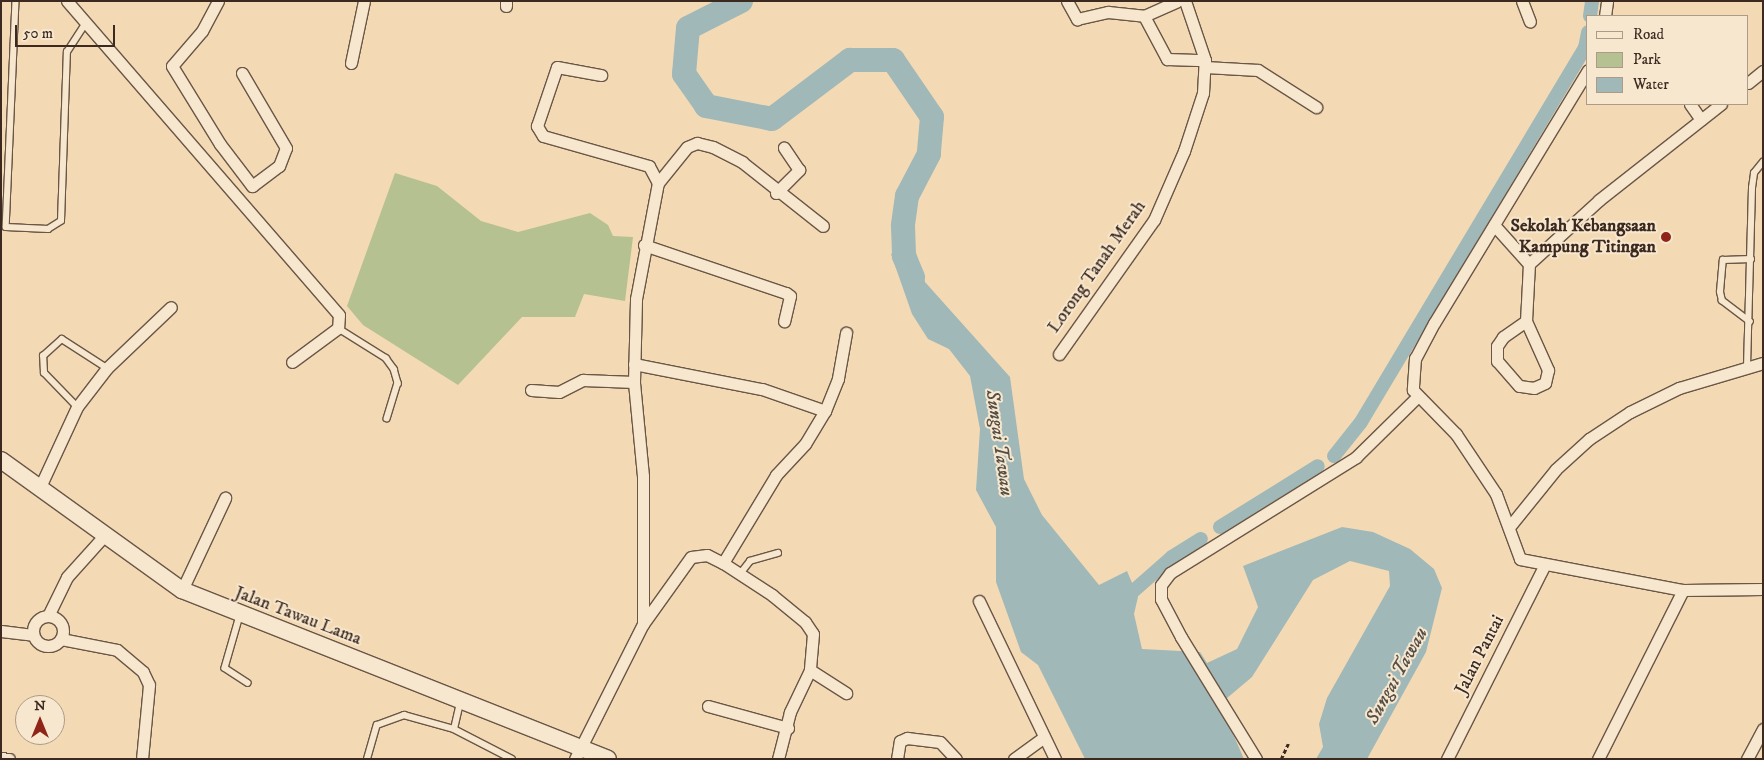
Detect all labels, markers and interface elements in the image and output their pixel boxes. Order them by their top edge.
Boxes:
scale bar [18,15,118,47]
legend [1586,15,1749,105]
text: 50 m [23,24,53,43]
text: Road [1633,25,1664,44]
text: Park [1633,50,1661,69]
text: Water [1633,75,1669,94]
street label: Lorong Tanah Merah [1043,197,1151,337]
place label: Sekolah Kebangsaan Kampung Titingan [1510,216,1656,258]
marker: Sekolah Kebangsaan Kampung Titingan [1660,231,1672,243]
water label: Sungai Tawau [980,388,1018,498]
street label: Jalan Tawau Lama [232,582,364,650]
street label: Jalan Pantai [1451,612,1509,698]
water label: Sungai Tawau [1361,624,1433,728]
north arrow [15,695,65,745]
text: N [34,697,46,715]

